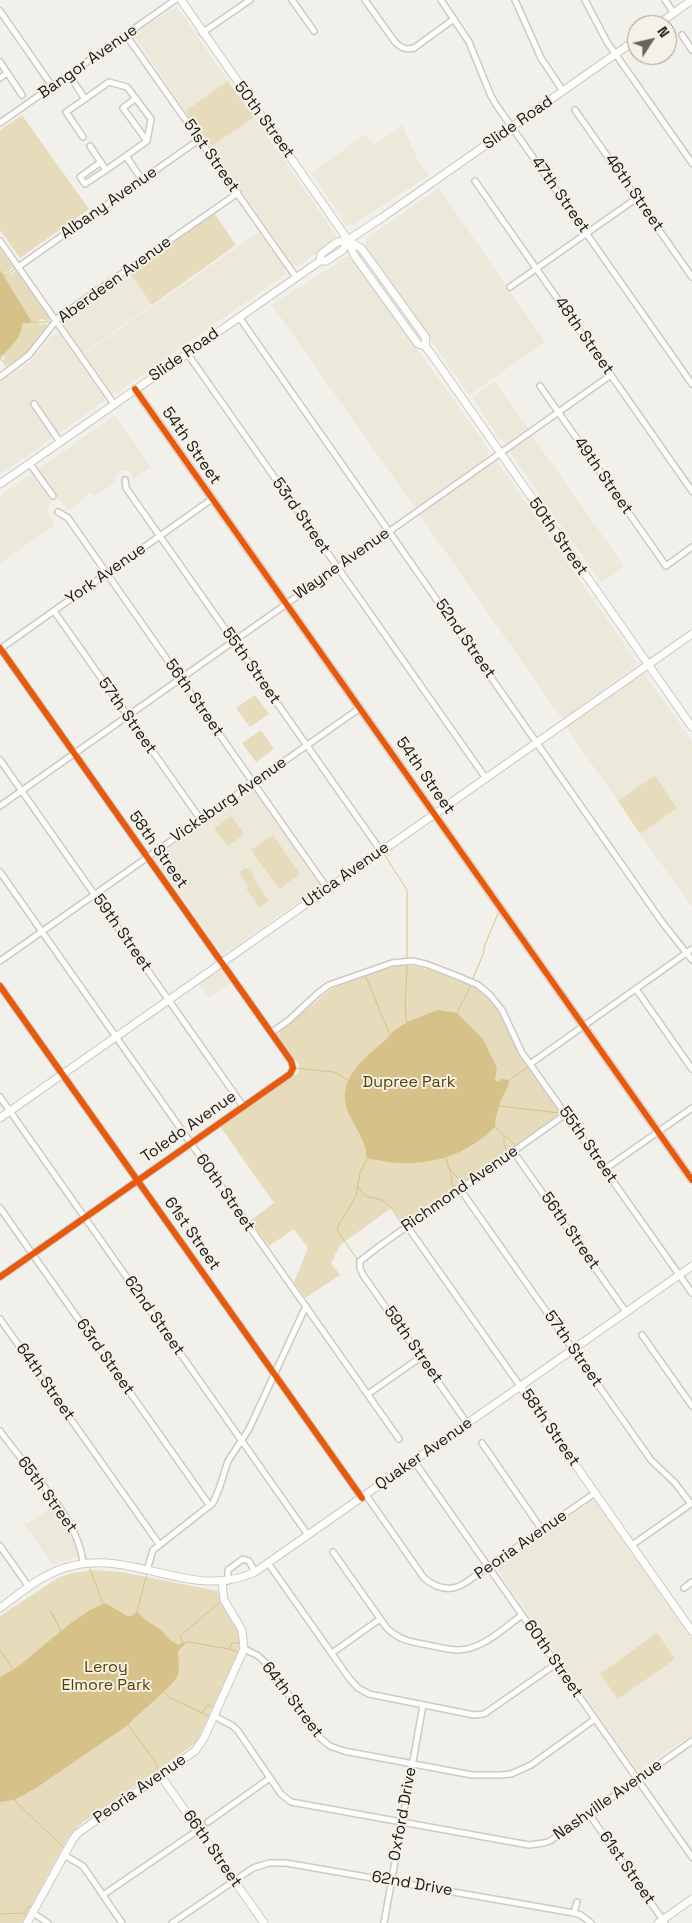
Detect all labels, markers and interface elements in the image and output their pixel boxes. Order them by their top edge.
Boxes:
north arrow [627,15,677,65]
street label: Bangor Avenue [35,21,141,103]
text: N [653,23,674,41]
street label: 50th Street [230,78,298,162]
street label: Slide Road [479,92,557,154]
street label: 51st Street [179,116,243,196]
street label: 46th Street [600,151,668,235]
street label: 47th Street [527,153,593,237]
street label: Albany Avenue [57,163,161,243]
street label: Aberdeen Avenue [55,232,175,328]
street label: 48th Street [550,294,618,378]
street label: Slide Road [145,324,223,386]
street label: 54th Street [157,404,225,488]
street label: 49th Street [569,434,637,518]
street label: 53rd Street [268,474,334,558]
street label: 50th Street [524,495,592,579]
street label: Wayne Avenue [290,524,394,604]
street label: York Avenue [62,539,150,609]
street label: 52nd Street [431,596,499,682]
street label: 55th Street [218,624,284,708]
street label: 56th Street [160,656,228,740]
street label: 57th Street [94,674,160,758]
street label: 54th Street [391,734,459,818]
street label: Vicksburg Avenue [167,753,291,847]
street label: 58th Street [124,808,192,892]
street label: Utica Avenue [299,838,393,912]
street label: 59th Street [88,891,156,975]
park label: Dupree Park [363,1073,455,1093]
street label: Toledo Avenue [138,1087,240,1167]
street label: 55th Street [555,1103,621,1187]
street label: Richmond Avenue [398,1142,522,1236]
street label: 60th Street [191,1151,259,1235]
street label: 56th Street [536,1189,604,1273]
street label: 61st Street [160,1194,224,1274]
street label: 62nd Street [120,1273,188,1359]
street label: 59th Street [379,1303,447,1387]
street label: 57th Street [540,1307,606,1391]
street label: 63rd Street [72,1315,138,1399]
street label: 64th Street [11,1340,79,1424]
street label: 58th Street [516,1386,584,1470]
street label: Quaker Avenue [372,1413,476,1495]
street label: 65th Street [13,1453,81,1537]
street label: Peoria Avenue [471,1506,571,1584]
street label: 60th Street [519,1617,587,1701]
park label: Leroy Elmore Park [61,1658,151,1696]
street label: 64th Street [257,1658,327,1742]
street label: Peoria Avenue [90,1750,190,1828]
street label: Nashville Avenue [550,1755,666,1845]
street label: Oxford Drive [385,1765,421,1863]
street label: 66th Street [178,1807,246,1891]
street label: 61st Street [595,1828,659,1908]
street label: 62nd Drive [370,1867,454,1901]

